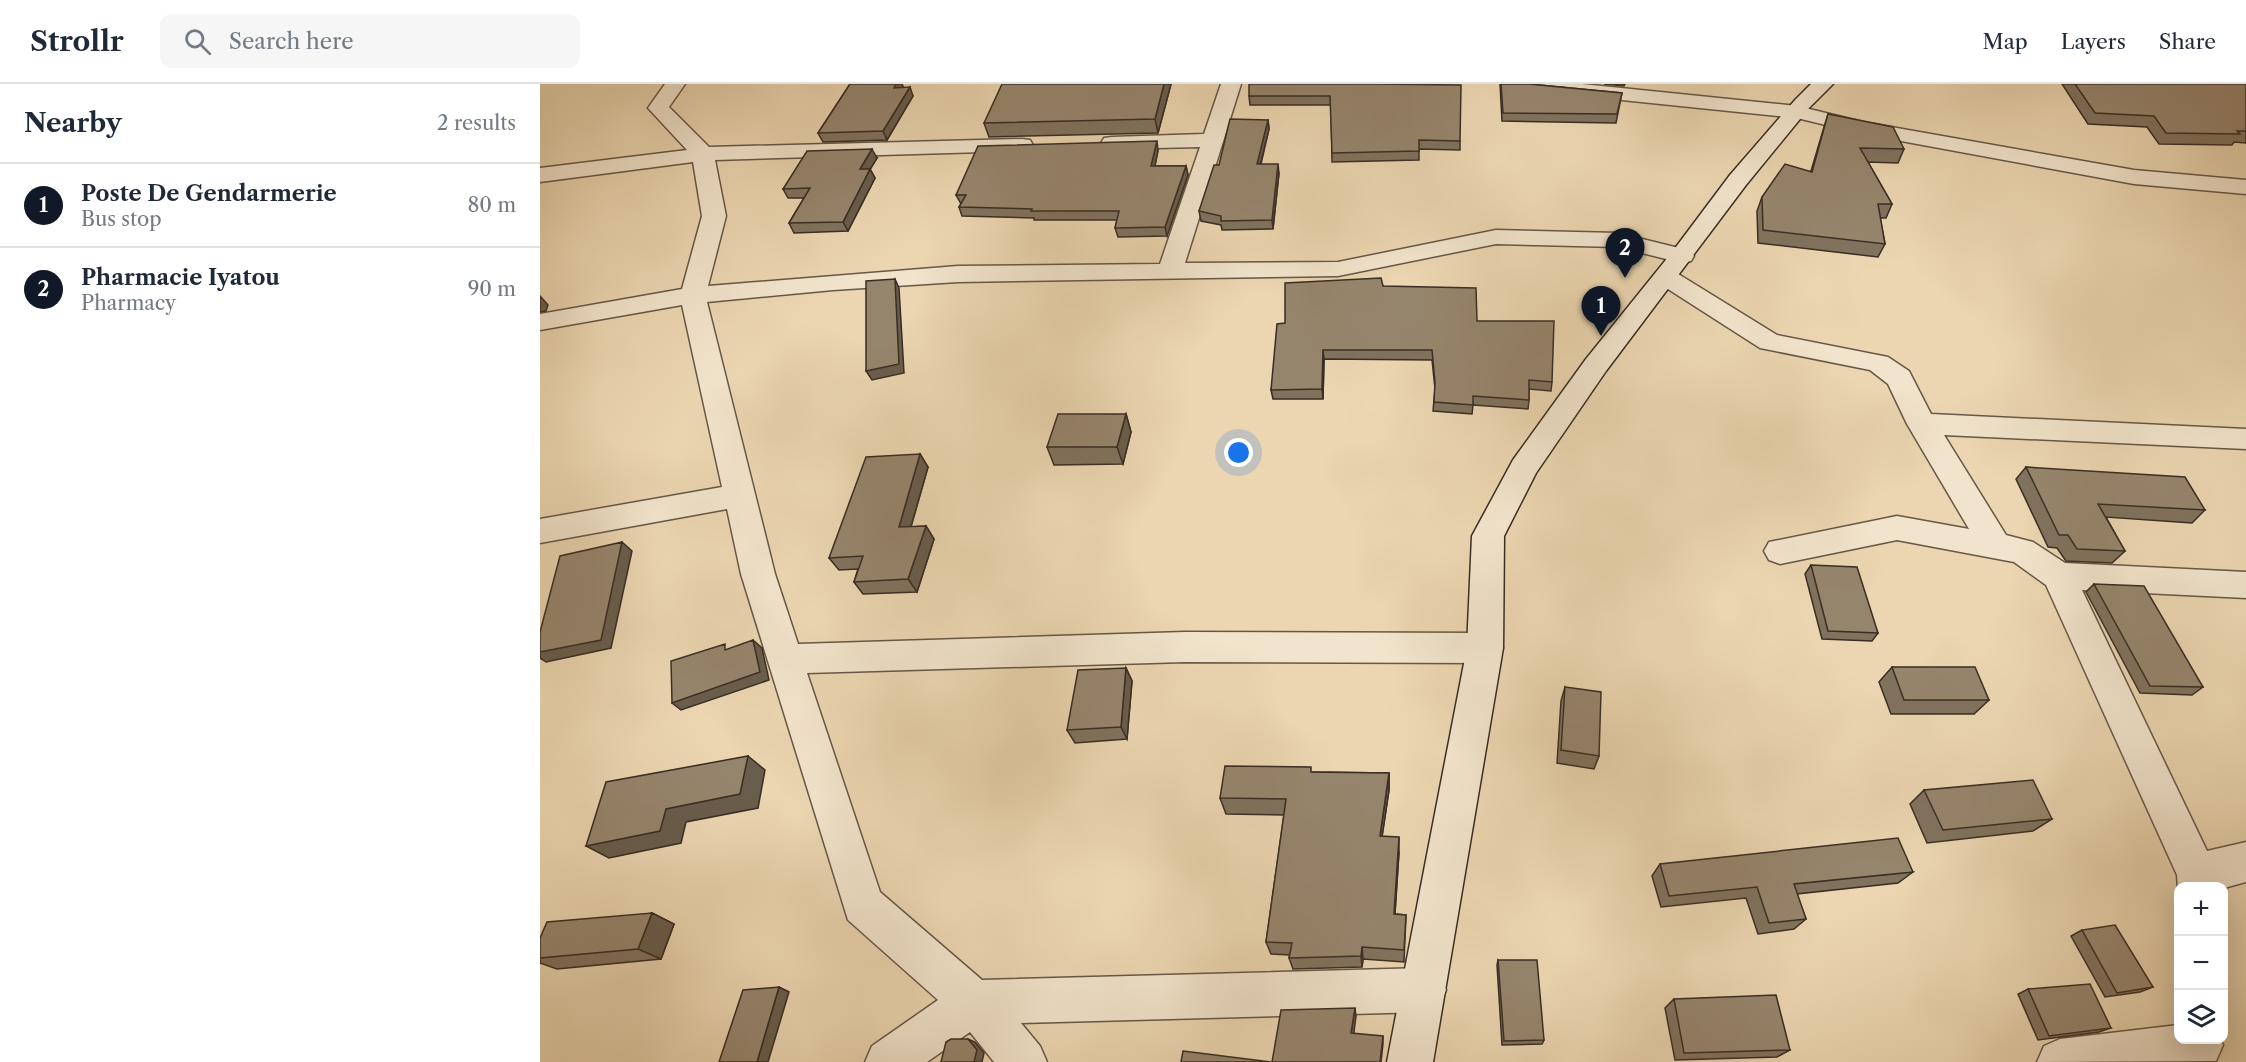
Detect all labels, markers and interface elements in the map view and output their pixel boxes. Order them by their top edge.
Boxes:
search box [160,14,580,68]
text: Strollr [30,24,124,58]
icon: search [181,25,214,58]
text: Search here [229,28,353,55]
text: Map [1983,29,2028,54]
text: Layers [2061,29,2126,54]
text: Share [2159,29,2216,54]
text: Nearby [24,107,122,139]
text: 2 results [437,111,516,135]
text: Poste De Gendarmerie [81,180,337,207]
text: 1 [39,193,48,217]
text: 80 m [468,193,516,217]
text: Bus stop [81,207,162,231]
pin: 2 [1606,228,1644,278]
text: Pharmacie Iyatou [81,264,280,291]
text: 2 [38,277,49,301]
text: 90 m [468,277,516,301]
pin: 1 [1582,286,1620,336]
text: Pharmacy [81,291,176,315]
your location [1224,438,1253,467]
map controls [2174,882,2228,1044]
button: + [2174,882,2228,936]
button: − [2174,936,2228,990]
button: layers [2174,990,2228,1044]

